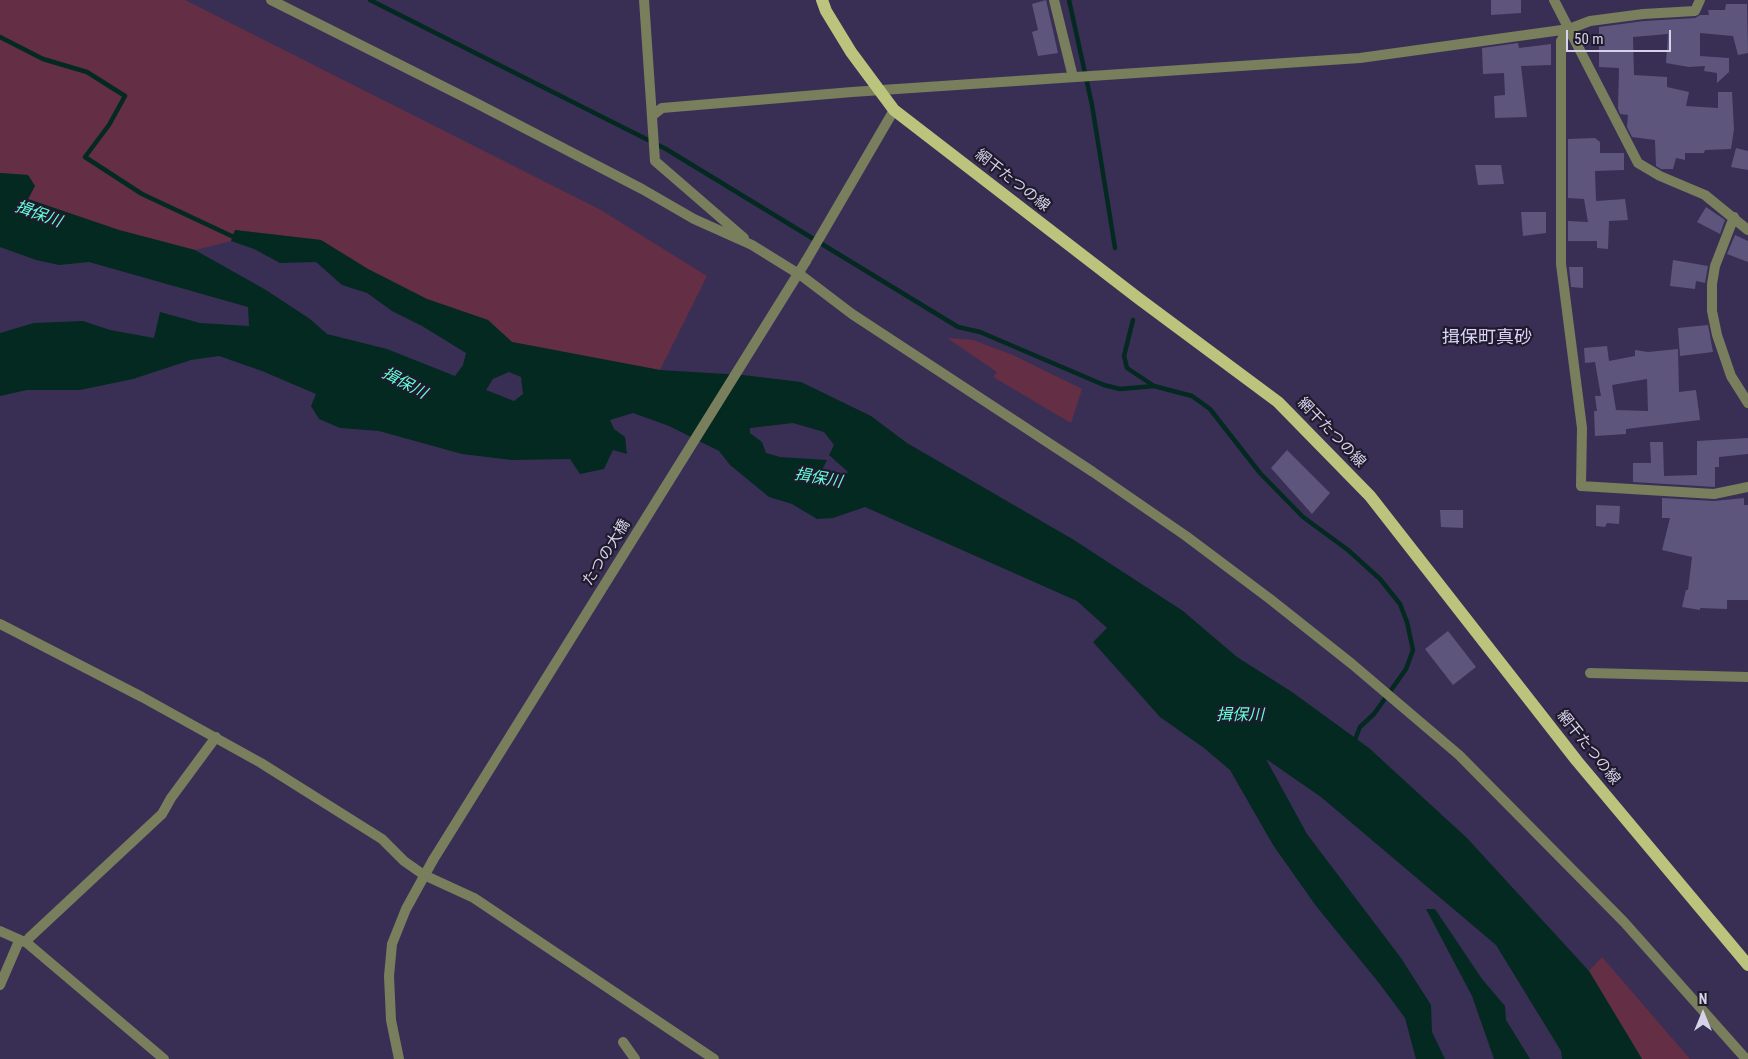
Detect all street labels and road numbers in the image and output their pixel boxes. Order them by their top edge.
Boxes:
street label: 網干たつの線 [971,146,1053,216]
street label: 網干たつの線 [1293,394,1369,472]
street label: たつの大橋 [579,516,635,590]
street label: 網干たつの線 [1553,707,1623,789]

